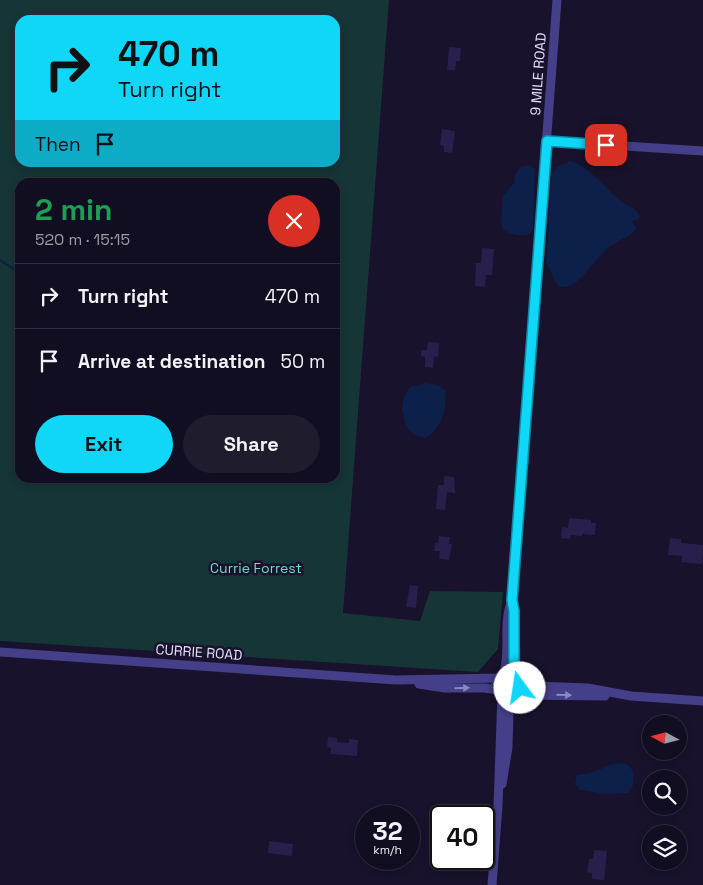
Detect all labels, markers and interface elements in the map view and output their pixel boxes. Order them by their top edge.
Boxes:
text: 470 m [118,32,220,76]
street label: 9 MILE ROAD [526,32,550,116]
icon: right [35,35,100,100]
text: Turn right [118,75,221,103]
pin [585,124,627,166]
icon: arrive [91,130,119,158]
icon: arrive [592,131,620,159]
text: Then [35,132,81,157]
text: 2 min [35,190,113,229]
button: close [268,195,320,247]
text: 520 m · 15:15 [35,229,130,250]
icon: right [35,282,63,310]
text: Turn right [78,284,168,309]
text: 470 m [265,284,320,309]
icon: arrive [35,347,63,375]
text: Arrive at destination [78,349,266,374]
text: 50 m [281,349,325,374]
button: Exit [35,415,173,473]
button: Share [183,415,320,473]
park label: Currie Forrest [210,559,302,577]
street label: CURRIE ROAD [155,640,243,664]
position arrow [493,661,545,713]
one-way arrow [454,684,470,692]
one-way arrow [556,692,572,700]
north arrow [642,715,688,760]
map controls [642,715,687,870]
button: search [642,770,687,815]
speed limit sign: 40 [430,805,495,870]
text: 32 [372,815,403,847]
button: layers [642,825,687,870]
text: km/h [373,842,402,858]

